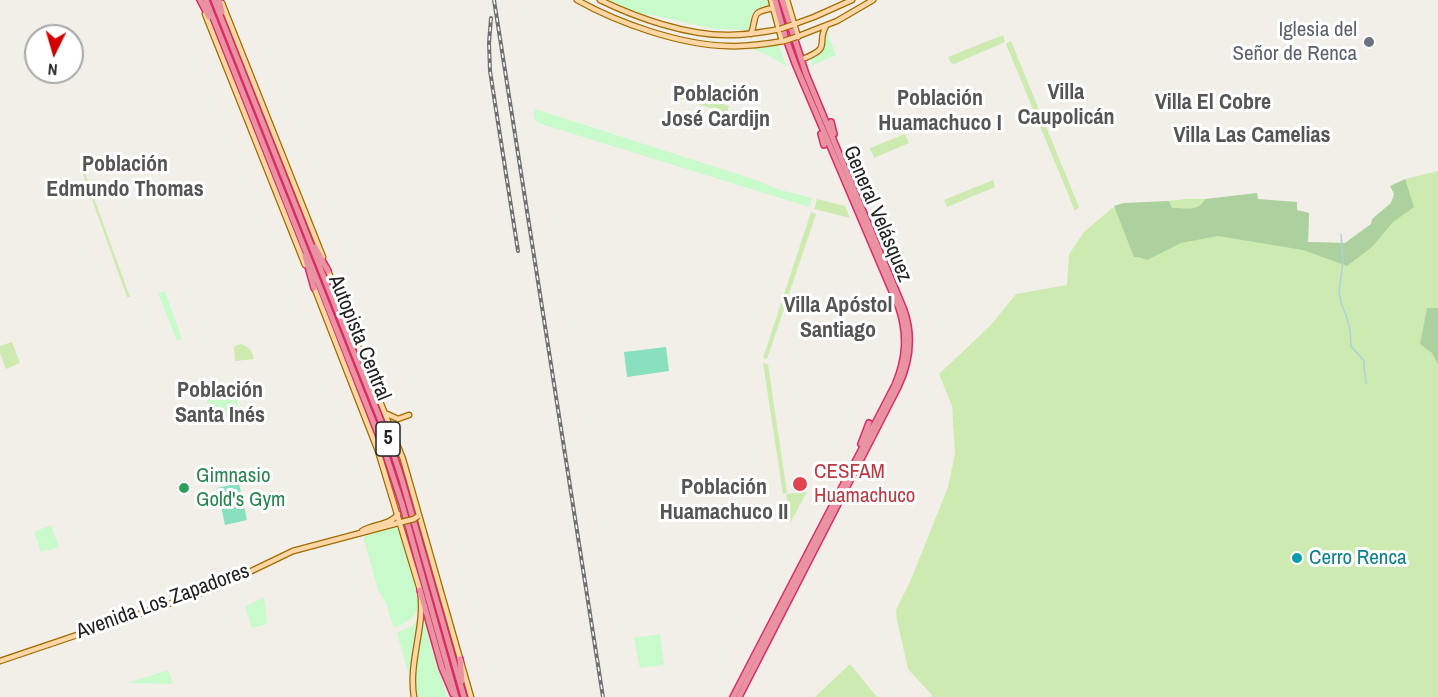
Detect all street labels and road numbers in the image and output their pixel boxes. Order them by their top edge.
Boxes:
street label: General Velásquez [837,142,917,286]
street label: Autopista Central [322,272,396,404]
road number: 5 [376,422,400,456]
street label: Avenida Los Zapadores [73,559,253,645]

